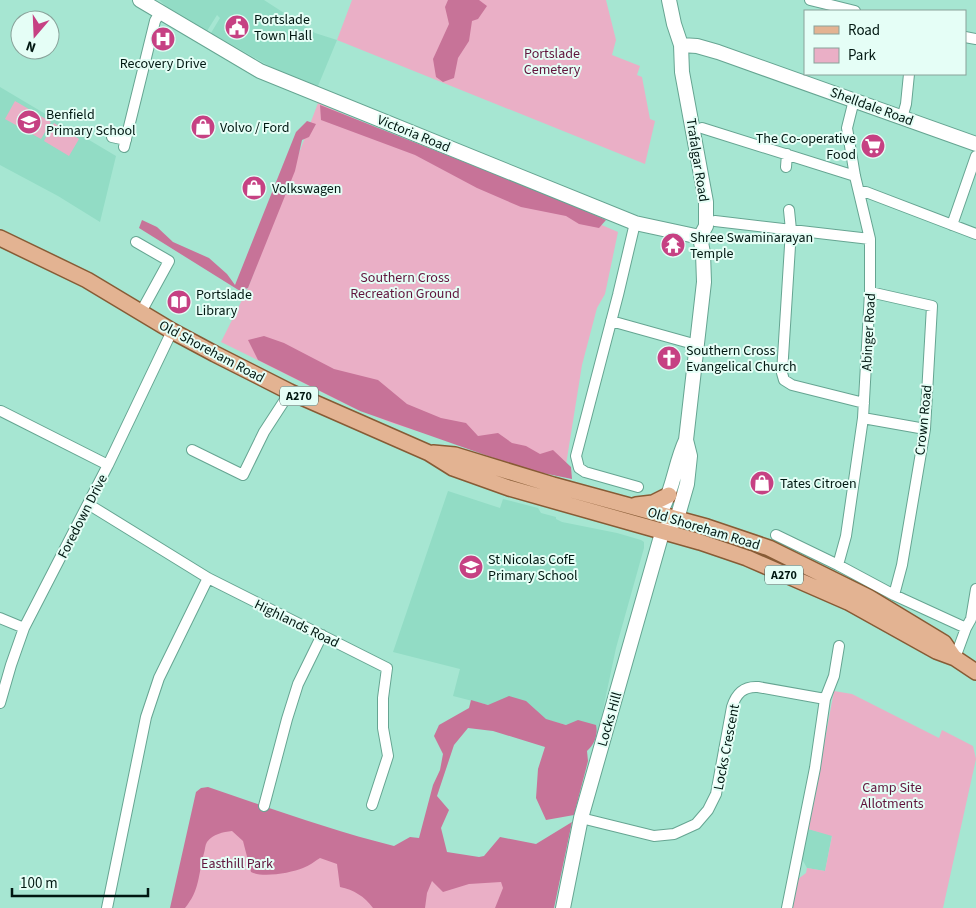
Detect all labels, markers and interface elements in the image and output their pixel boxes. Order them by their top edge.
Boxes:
north arrow [10,10,60,60]
place label: Portslade Town Hall [254,10,312,46]
legend [804,10,966,75]
public building icon: Portslade Town Hall [224,14,250,40]
text: Road [848,20,880,41]
hospital icon: Recovery Drive [150,26,176,52]
text: N [23,35,39,57]
park label: Portslade Cemetery [524,44,581,80]
text: Park [848,45,877,66]
place label: Recovery Drive [120,54,206,74]
street label: Shelldale Road [827,83,916,131]
place label: Benfield Primary School [46,105,136,141]
school or university icon: Benfield Primary School [16,109,42,135]
street label: Victoria Road [374,110,453,158]
shop icon: Volvo / Ford [190,114,216,140]
street label: Trafalgar Road [681,117,713,203]
place label: Volvo / Ford [220,118,290,138]
place label: The Co-operative Food [756,129,856,165]
supermarket icon: The Co-operative Food [860,133,886,159]
shop icon: Volkswagen [241,175,267,201]
place label: Volkswagen [272,179,341,199]
place label: Shree Swaminarayan Temple [690,228,813,264]
temple icon: Shree Swaminarayan Temple [660,232,686,258]
park label: Southern Cross Recreation Ground [350,268,460,304]
place label: Portslade Library [196,285,252,321]
library icon: Portslade Library [166,289,192,315]
street label: Abinger Road [857,293,881,372]
street label: Old Shoreham Road [155,316,268,388]
place label: Southern Cross Evangelical Church [686,341,797,377]
church icon: Southern Cross Evangelical Church [656,345,682,371]
street label: Crown Road [910,384,938,456]
road number: A270 [280,386,318,406]
shop icon: Tates Citroen [749,470,775,496]
street label: Foredown Drive [53,471,113,562]
place label: Tates Citroen [780,474,857,494]
street label: Old Shoreham Road [645,502,763,556]
place label: St Nicolas CofE Primary School [488,550,578,586]
school or university icon: St Nicolas CofE Primary School [458,554,484,580]
road number: A270 [765,566,803,584]
street label: Highlands Road [251,595,342,653]
street label: Locks Hill [593,689,627,749]
street label: Locks Crescent [709,702,745,792]
park label: Camp Site Allotments [860,778,924,814]
park label: Easthill Park [201,854,273,874]
scale bar [12,866,149,898]
text: 100 m [20,873,58,894]

